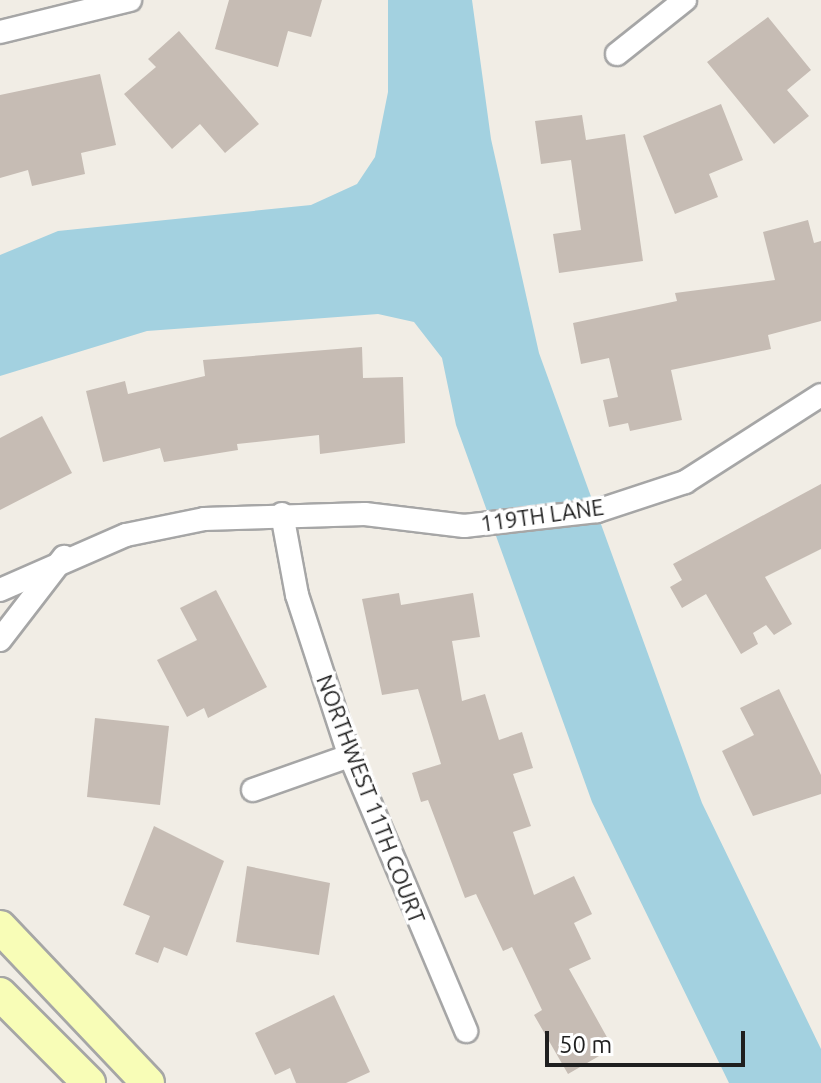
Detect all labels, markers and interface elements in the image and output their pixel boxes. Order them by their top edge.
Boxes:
street label: 119TH LANE [479,493,605,537]
street label: NORTHWEST 11TH COURT [311,671,431,927]
scale bar [549,1015,749,1065]
text: 50 m [559,1031,612,1058]

